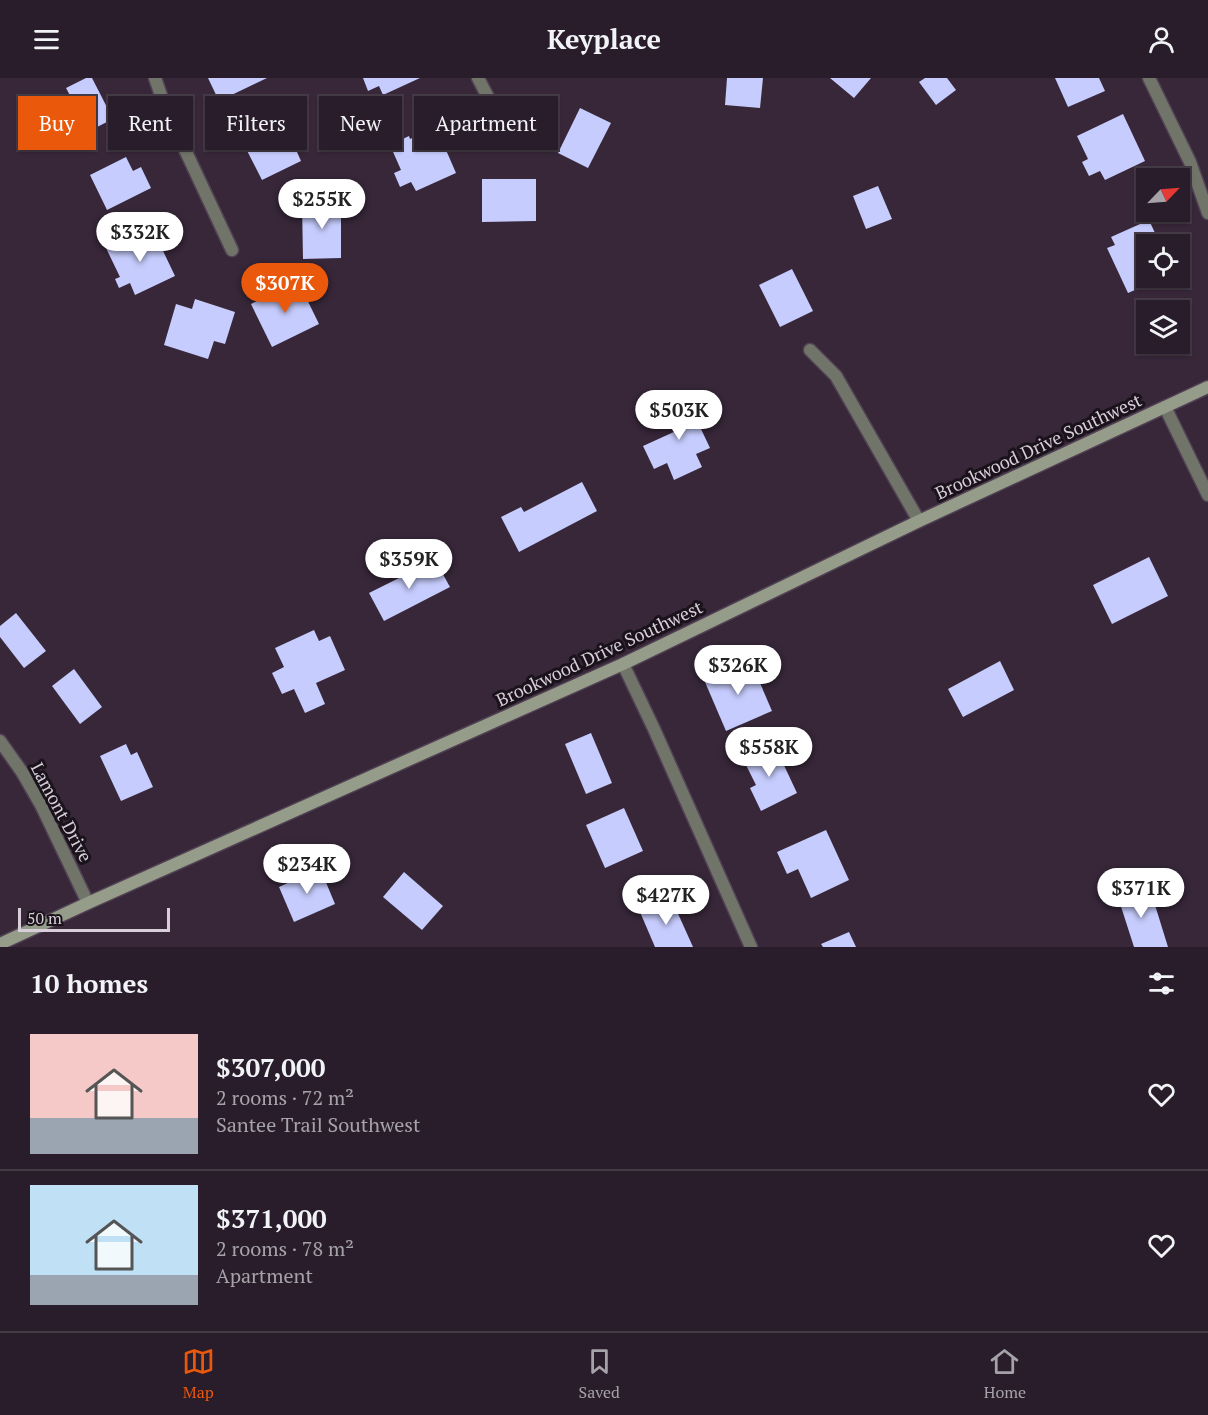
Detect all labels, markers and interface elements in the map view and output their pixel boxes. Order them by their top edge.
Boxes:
text: Keyplace [547,21,661,57]
icon: menu [30,23,63,56]
icon: person [1145,23,1178,56]
chip: Buy [18,96,96,150]
chip: Rent [108,96,193,150]
chip: Filters [205,96,307,150]
chip: New [319,96,402,150]
chip: Apartment [414,96,558,150]
north arrow [1136,168,1190,222]
map controls [1136,168,1190,354]
pin: $255K [280,179,364,230]
text: $255K [292,185,352,212]
pin: $332K [98,212,182,263]
text: $332K [110,218,170,245]
button: locate [1136,234,1190,288]
pin: $307K [243,263,327,314]
text: $307K [255,269,315,296]
button: layers [1136,300,1190,354]
street label: Brookwood Drive Southwest [931,387,1145,504]
pin: $503K [637,390,721,441]
text: $503K [649,396,709,423]
pin: $359K [367,539,451,590]
text: $359K [379,545,439,572]
street label: Brookwood Drive Southwest [492,594,706,711]
pin: $326K [696,645,780,696]
text: $326K [708,651,768,678]
pin: $558K [727,727,811,778]
text: $558K [739,733,799,760]
street label: Lamont Drive [26,758,98,866]
pin: $234K [265,844,349,895]
text: $234K [277,850,337,877]
pin: $371K [1099,868,1183,919]
text: $371K [1111,874,1171,901]
pin: $427K [624,875,708,926]
text: $427K [636,881,696,908]
scale bar [18,905,170,932]
text: 50 m [27,907,62,929]
text: 10 homes [30,966,148,1000]
icon: filters [1145,967,1178,1000]
text: $307,000 [216,1050,325,1084]
icon: home [78,1058,150,1130]
icon: heart [1145,1078,1178,1111]
text: 2 rooms · 72 m² [216,1084,354,1111]
text: Santee Trail Southwest [216,1111,420,1138]
text: $371,000 [216,1201,327,1235]
icon: home [78,1209,150,1281]
icon: heart [1145,1229,1178,1262]
text: 2 rooms · 78 m² [216,1235,354,1262]
text: Apartment [216,1262,313,1289]
tab: Map [182,1345,215,1403]
tab: Saved [579,1345,620,1403]
tab: Home [984,1345,1026,1403]

